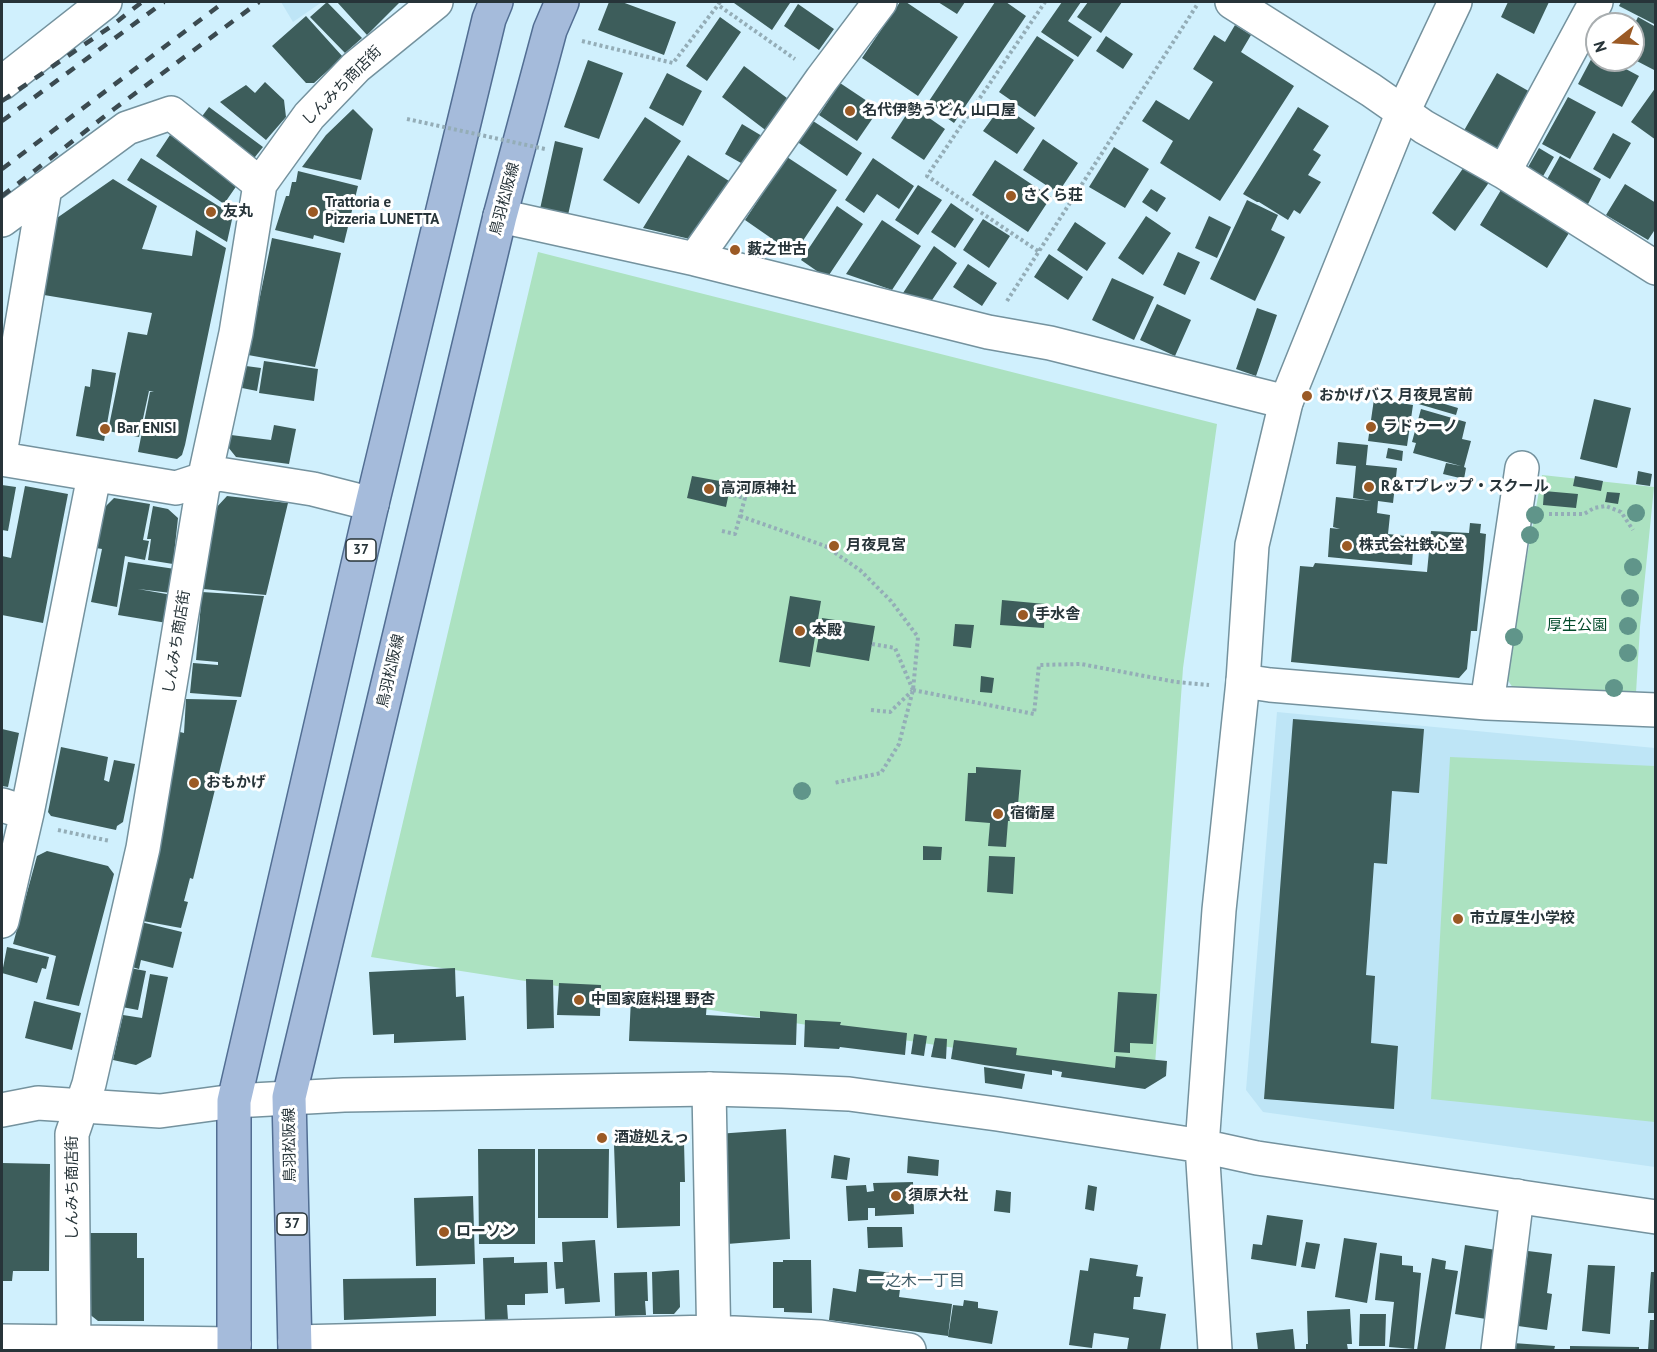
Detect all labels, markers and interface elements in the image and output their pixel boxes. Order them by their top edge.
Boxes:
north arrow [1585,12,1645,72]
text: N [1589,39,1611,55]
street label: しんみち商店街 [299,43,385,129]
place label: 名代伊勢うどん 山口屋 [862,102,1016,120]
marker: 名代伊勢うどん 山口屋 [843,104,857,118]
street label: 鳥羽松阪線 [487,160,523,238]
place label: さくら荘 [1023,187,1083,205]
marker: さくら荘 [1004,189,1018,203]
place label: Trattoria e Pizzeria LUNETTA [325,194,439,229]
place label: 友丸 [223,203,253,221]
marker: 友丸 [204,205,218,219]
marker: Trattoria e Pizzeria LUNETTA [306,205,320,219]
place label: 藪之世古 [747,241,807,259]
marker: 藪之世古 [728,243,742,257]
place label: おかげバス 月夜見宮前 [1319,387,1473,405]
marker: おかげバス 月夜見宮前 [1300,389,1314,403]
place label: ラドゥーノ [1383,418,1458,436]
place label: Bar ENISI [117,420,177,438]
marker: ラドゥーノ [1364,420,1378,434]
marker: Bar ENISI [98,422,112,436]
place label: R＆Tプレップ・スクール [1381,478,1549,496]
place label: 高河原神社 [721,480,796,498]
marker: R＆Tプレップ・スクール [1362,480,1376,494]
marker: 高河原神社 [702,482,716,496]
place label: 月夜見宮 [846,537,906,555]
place label: 株式会社鉄心堂 [1359,537,1464,555]
road number: 37 [346,539,376,561]
marker: 月夜見宮 [827,539,841,553]
marker: 株式会社鉄心堂 [1340,539,1354,553]
street label: しんみち商店街 [160,589,194,695]
place label: 手水舎 [1035,606,1080,624]
marker: 手水舎 [1016,608,1030,622]
park label: 厚生公園 [1547,617,1607,635]
place label: 本殿 [812,622,842,640]
marker: 本殿 [793,624,807,638]
street label: 鳥羽松阪線 [374,632,408,710]
place label: おもかげ [206,774,266,792]
marker: おもかげ [187,776,201,790]
place label: 宿衛屋 [1010,805,1055,823]
marker: 宿衛屋 [991,807,1005,821]
place label: 市立厚生小学校 [1470,910,1575,928]
marker: 市立厚生小学校 [1451,912,1465,926]
place label: 中国家庭料理 野杏 [591,991,715,1009]
marker: 中国家庭料理 野杏 [572,993,586,1007]
street label: 鳥羽松阪線 [280,1107,300,1183]
place label: 酒遊処えっ [614,1129,689,1147]
marker: 酒遊処えっ [595,1131,609,1145]
street label: しんみち商店街 [64,1136,82,1240]
place label: 須原大社 [908,1187,968,1205]
marker: 須原大社 [889,1189,903,1203]
road number: 37 [277,1213,307,1235]
place label: ローソン [456,1223,516,1241]
marker: ローソン [437,1225,451,1239]
district label: 一之木一丁目 [869,1271,965,1291]

